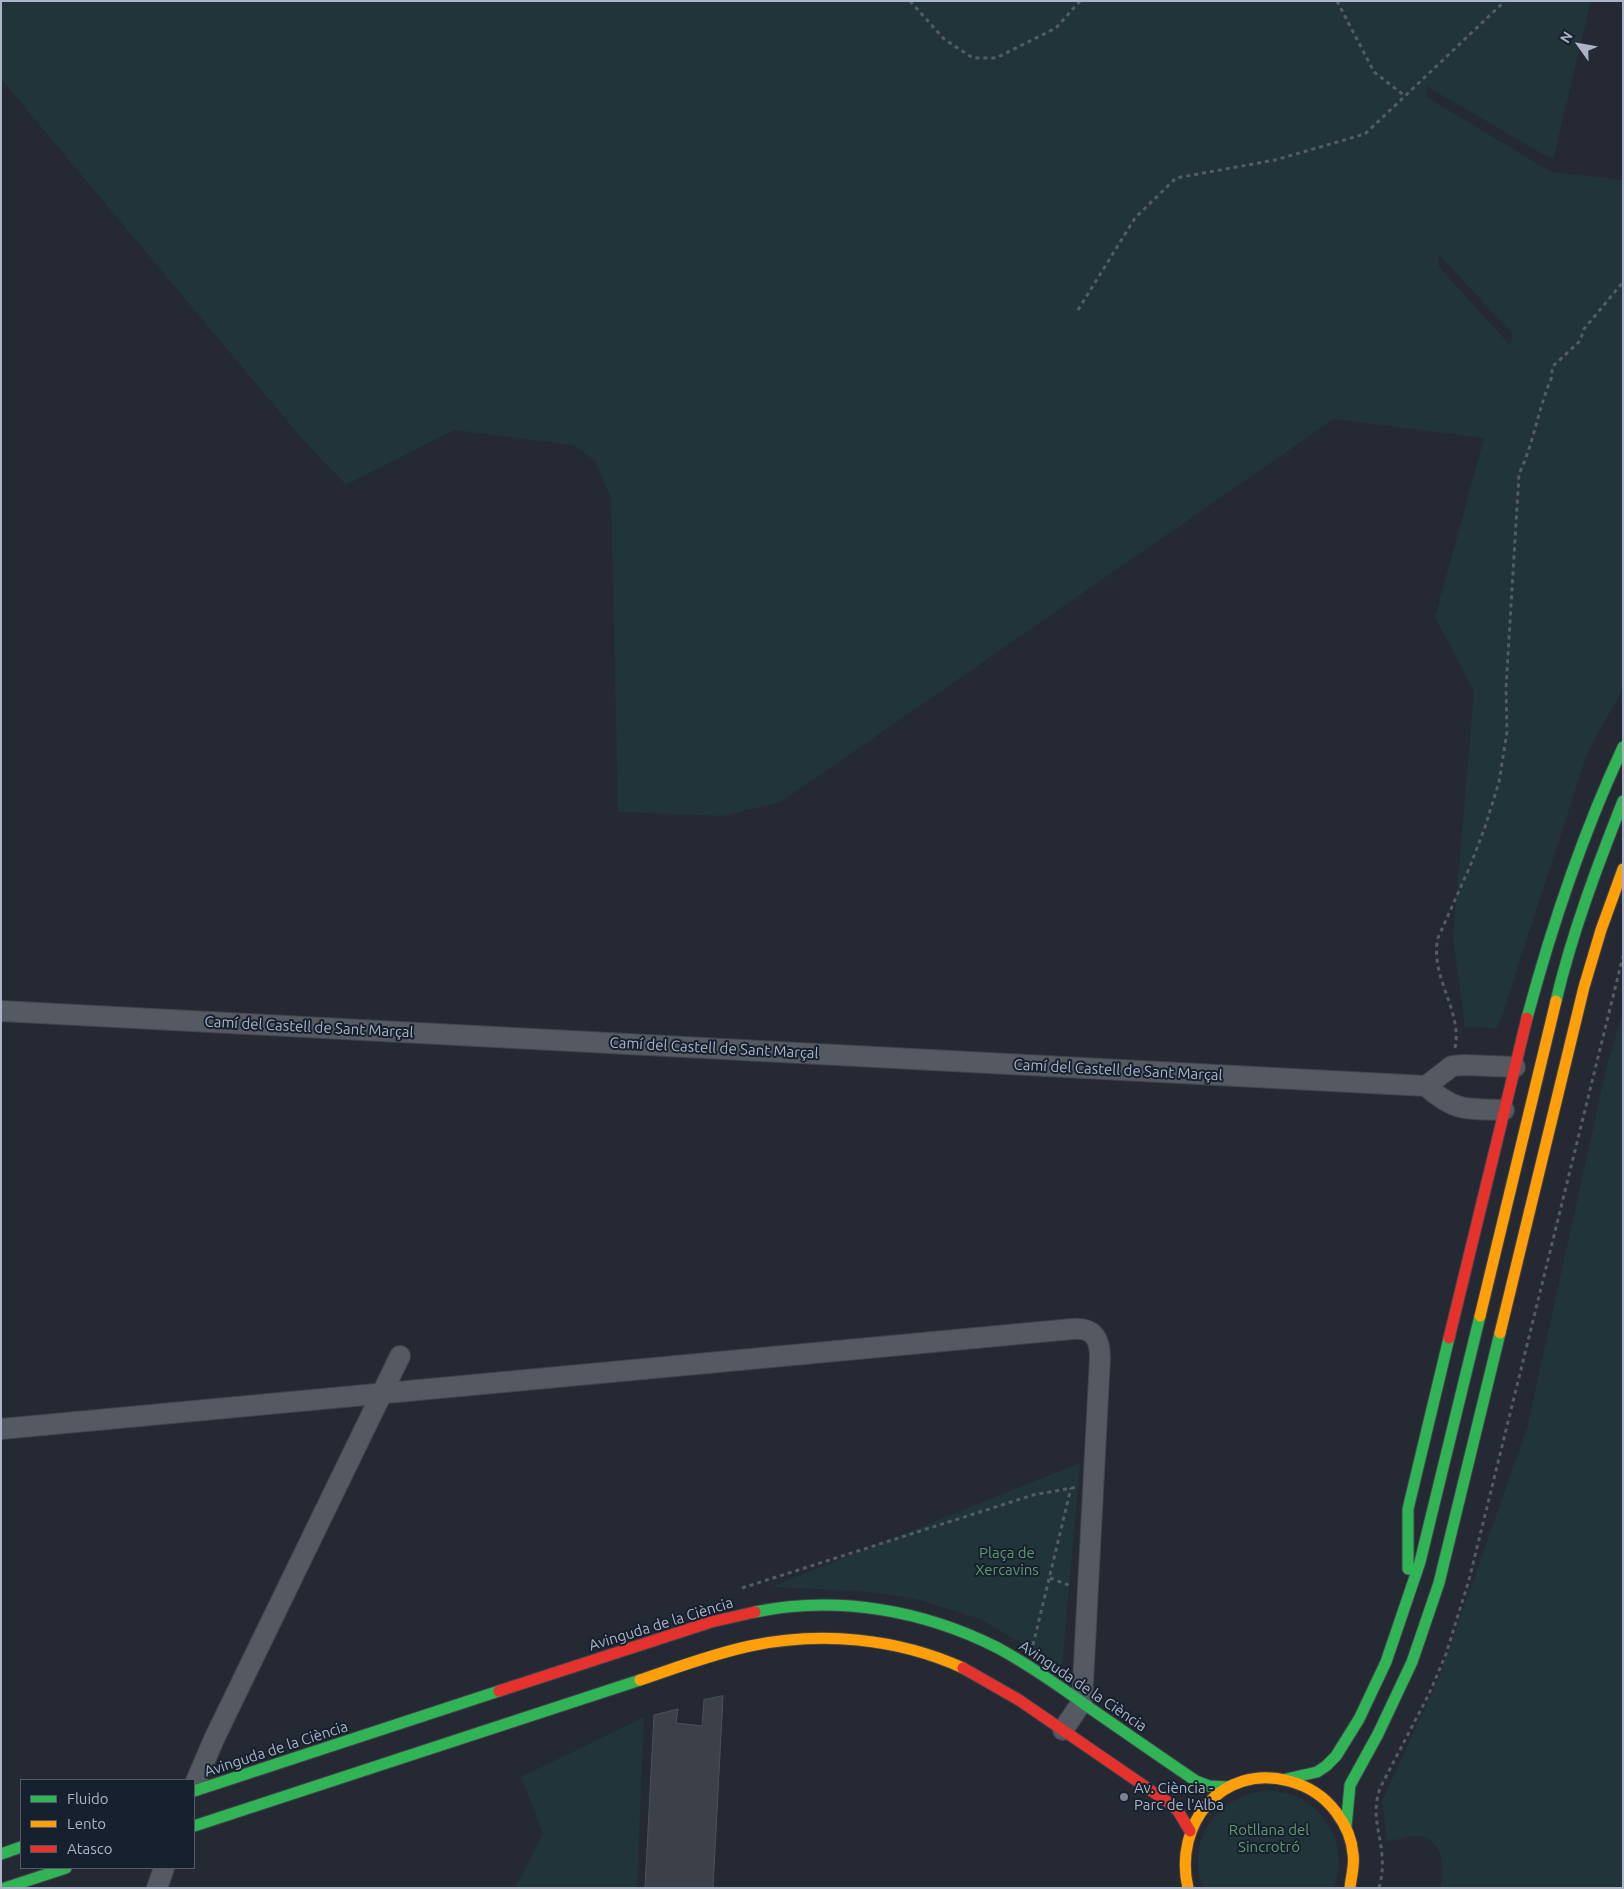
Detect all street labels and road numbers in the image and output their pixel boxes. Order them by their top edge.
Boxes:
street label: Camí del Castell de Sant Marçal [204,1013,414,1041]
street label: Camí del Castell de Sant Marçal [609,1034,819,1062]
street label: Camí del Castell de Sant Marçal [1013,1056,1223,1084]
street label: Avinguda de la Ciència [587,1593,735,1655]
street label: Avinguda de la Ciència [1016,1637,1150,1735]
street label: Avinguda de la Ciència [202,1717,350,1781]

